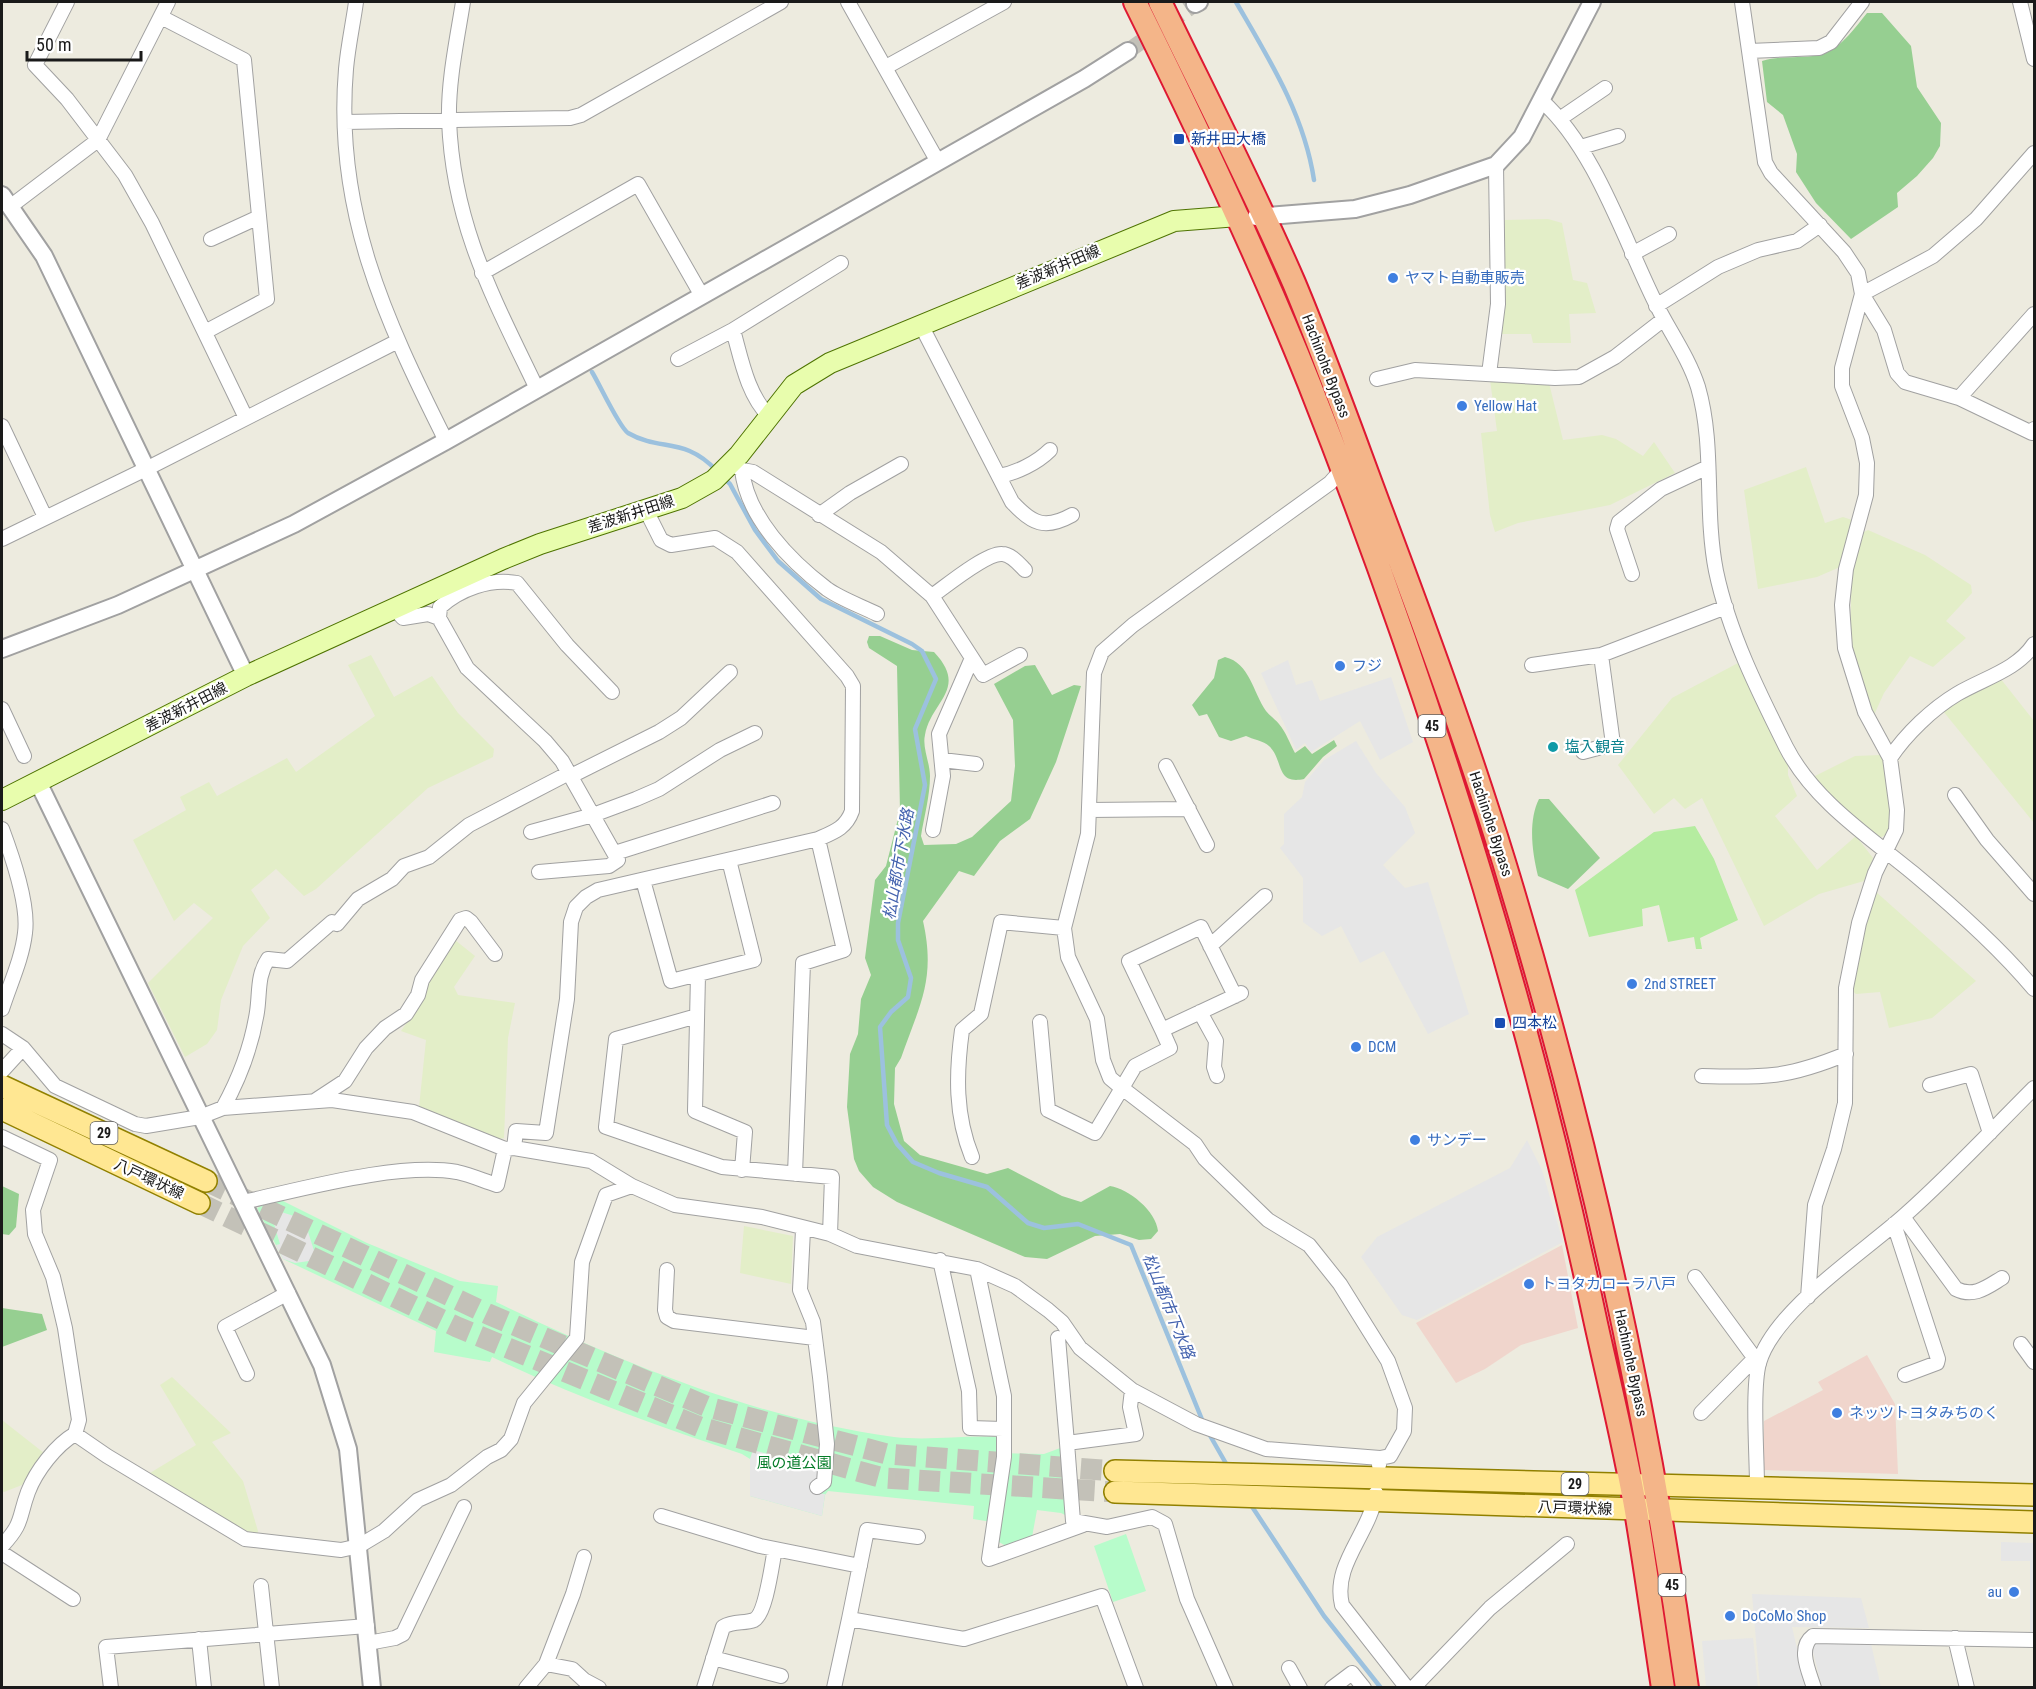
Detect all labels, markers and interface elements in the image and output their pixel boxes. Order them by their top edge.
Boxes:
scale bar [27,24,141,62]
text: 50 m [36,34,71,55]
place label: 新井田大橋 [1191,130,1266,148]
marker: 新井田大橋 [1172,132,1186,146]
street label: 差波新井田線 [1013,241,1103,293]
place label: ヤマト自動車販売 [1405,269,1525,287]
marker: ヤマト自動車販売 [1386,271,1400,285]
street label: Hachinohe Bypass [1298,312,1354,420]
place label: Yellow Hat [1474,397,1537,415]
marker: Yellow Hat [1455,399,1469,413]
street label: 差波新井田線 [585,492,677,536]
place label: フジ [1352,657,1382,675]
marker: フジ [1333,659,1347,673]
street label: 差波新井田線 [142,679,230,735]
road number: 45 [1418,715,1446,737]
place label: 塩入観音 [1565,738,1625,756]
marker: 塩入観音 [1546,740,1560,754]
street label: Hachinohe Bypass [1466,769,1516,879]
water label: 松山都市下水路 [879,805,918,921]
place label: 2nd STREET [1644,975,1716,993]
marker: 2nd STREET [1625,977,1639,991]
place label: 四本松 [1512,1014,1557,1032]
marker: 四本松 [1493,1016,1507,1030]
place label: DCM [1368,1038,1396,1056]
marker: DCM [1349,1040,1363,1054]
road number: 29 [90,1122,118,1144]
place label: サンデー [1427,1131,1487,1149]
marker: サンデー [1408,1133,1422,1147]
street label: 八戸環状線 [111,1155,187,1203]
water label: 松山都市下水路 [1139,1251,1199,1364]
place label: トヨタカローラ八戸 [1541,1275,1676,1293]
marker: トヨタカローラ八戸 [1522,1277,1536,1291]
street label: Hachinohe Bypass [1611,1308,1651,1418]
place label: ネッツトヨタみちのく [1849,1404,1999,1422]
marker: ネッツトヨタみちのく [1830,1406,1844,1420]
park label: 風の道公園 [756,1454,832,1472]
road number: 29 [1562,1473,1588,1495]
street label: 八戸環状線 [1537,1498,1613,1518]
road number: 45 [1658,1574,1686,1596]
place label: au [1988,1583,2002,1601]
marker: au [2007,1585,2021,1599]
place label: DoCoMo Shop [1742,1607,1826,1625]
marker: DoCoMo Shop [1723,1609,1737,1623]

